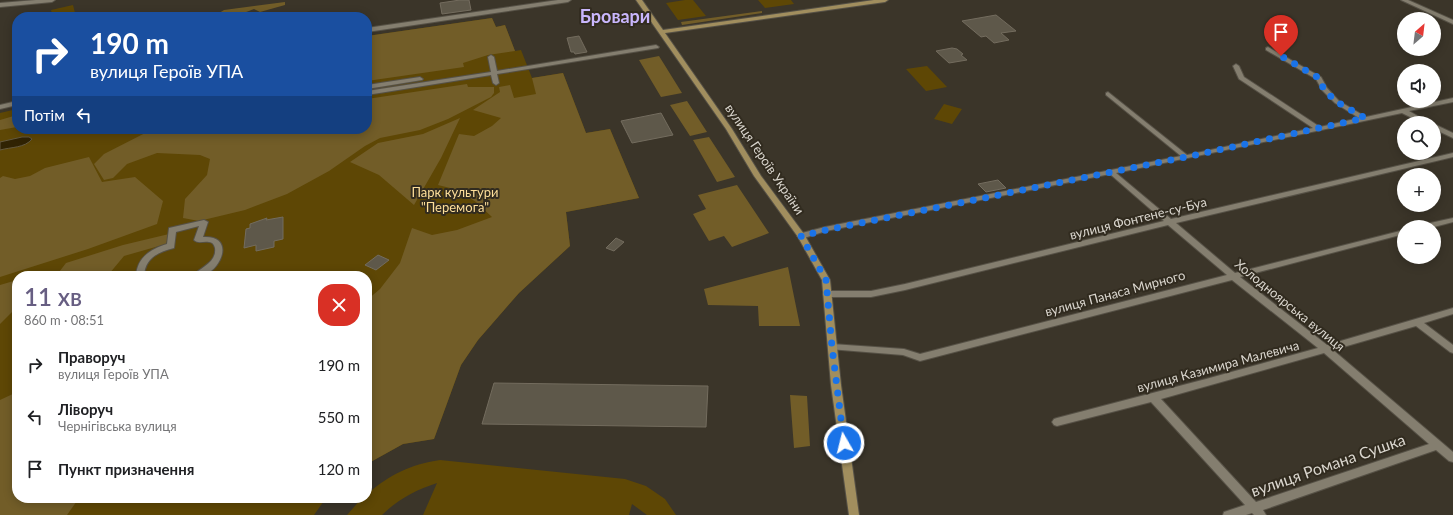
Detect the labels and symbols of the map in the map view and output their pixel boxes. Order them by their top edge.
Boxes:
district label: Бровари [580,5,650,27]
north arrow [1397,12,1441,56]
pin [1264,15,1298,56]
street label: вулиця Героїв України [722,101,808,217]
park label: Парк культури "Перемога" [412,184,498,215]
street label: вулиця Фонтене-су-Буа [1068,193,1208,243]
street label: Холодноярська вулиця [1232,256,1348,354]
street label: вулиця Панаса Мирного [1043,267,1187,319]
street label: вулиця Казимира Малевича [1135,337,1301,395]
position arrow [823,422,865,464]
street label: вулиця Романа Сушка [1248,429,1408,500]

